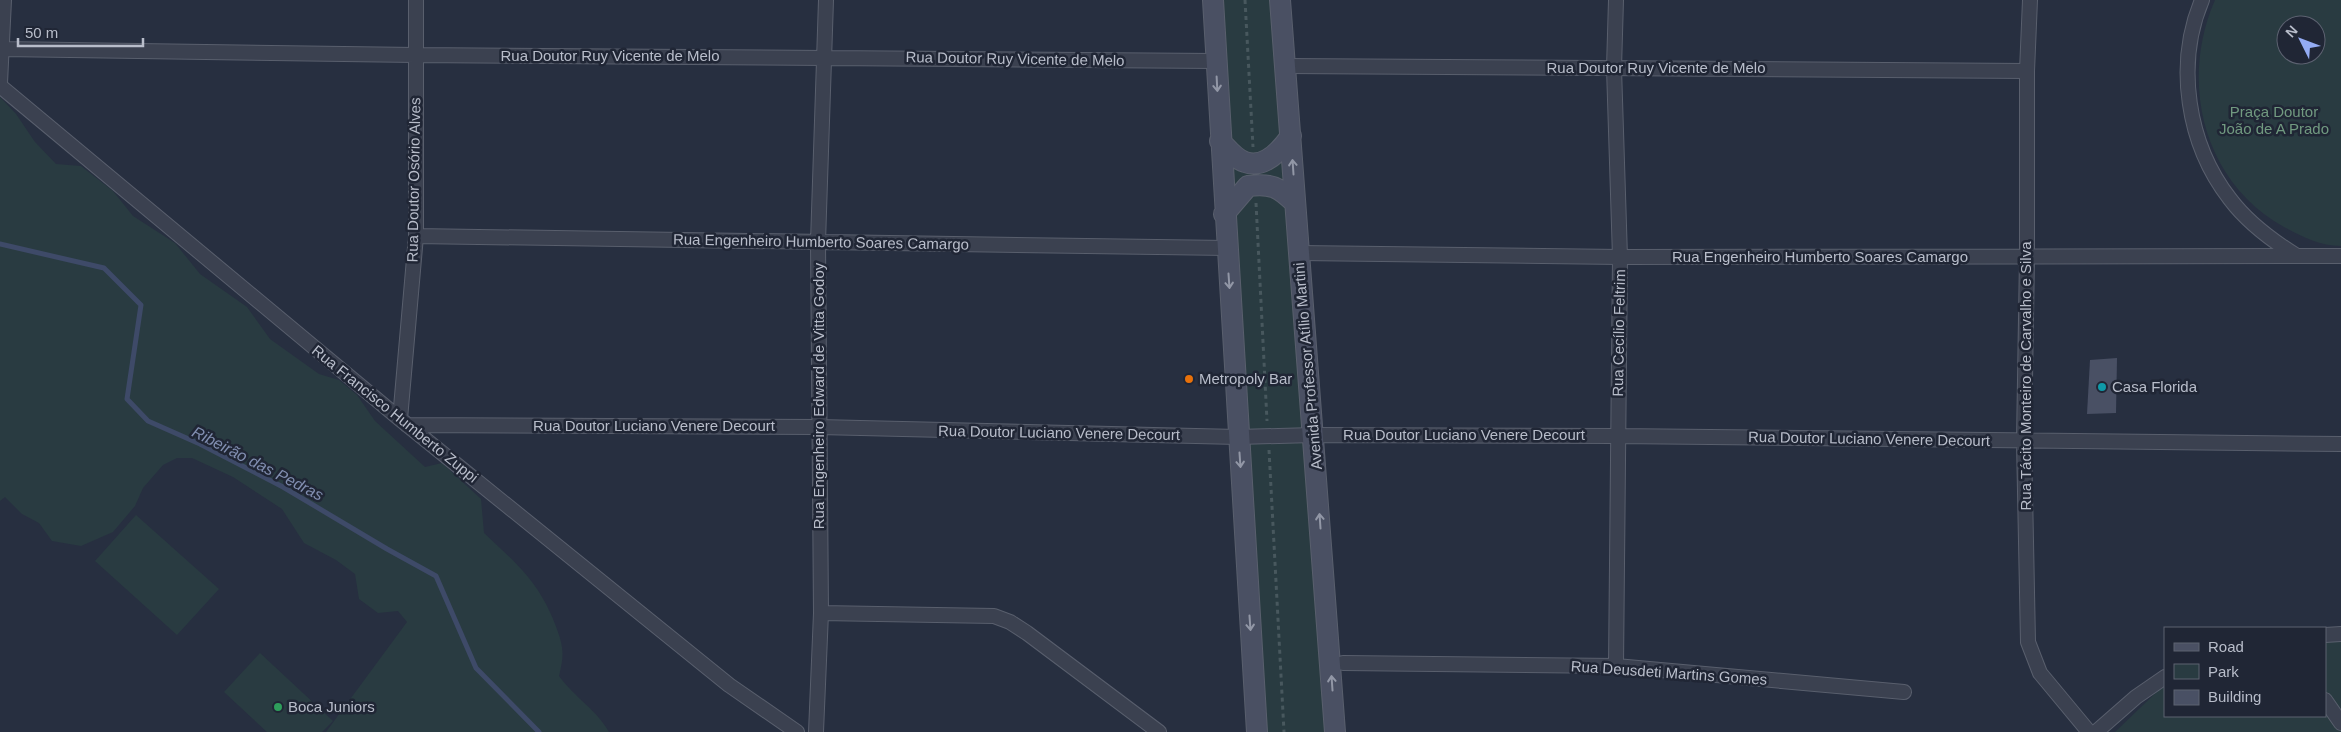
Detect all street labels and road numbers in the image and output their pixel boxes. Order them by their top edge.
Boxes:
street label: Rua Doutor Ruy Vicente de Melo [500,47,720,64]
street label: Rua Doutor Ruy Vicente de Melo [905,48,1125,69]
street label: Rua Doutor Ruy Vicente de Melo [1546,59,1766,76]
street label: Rua Doutor Osório Alves [404,97,423,263]
street label: Rua Engenheiro Humberto Soares Camargo [673,230,969,253]
street label: Rua Tácito Monteiro de Carvalho e Silva [2017,241,2034,511]
street label: Rua Engenheiro Humberto Soares Camargo [1672,248,1968,265]
street label: Rua Engenheiro Edward de Vitta Godoy [810,262,827,529]
street label: Avenida Professor Atílio Martini [1290,262,1325,470]
street label: Rua Cecílio Feltrim [1609,269,1628,397]
street label: Rua Francisco Humberto Zuppi [309,341,482,486]
street label: Rua Doutor Luciano Venere Decourt [533,417,776,434]
street label: Rua Doutor Luciano Venere Decourt [938,422,1181,443]
street label: Rua Doutor Luciano Venere Decourt [1343,426,1586,443]
street label: Rua Doutor Luciano Venere Decourt [1748,428,1991,449]
street label: Rua Deusdeti Martins Gomes [1570,657,1768,688]

